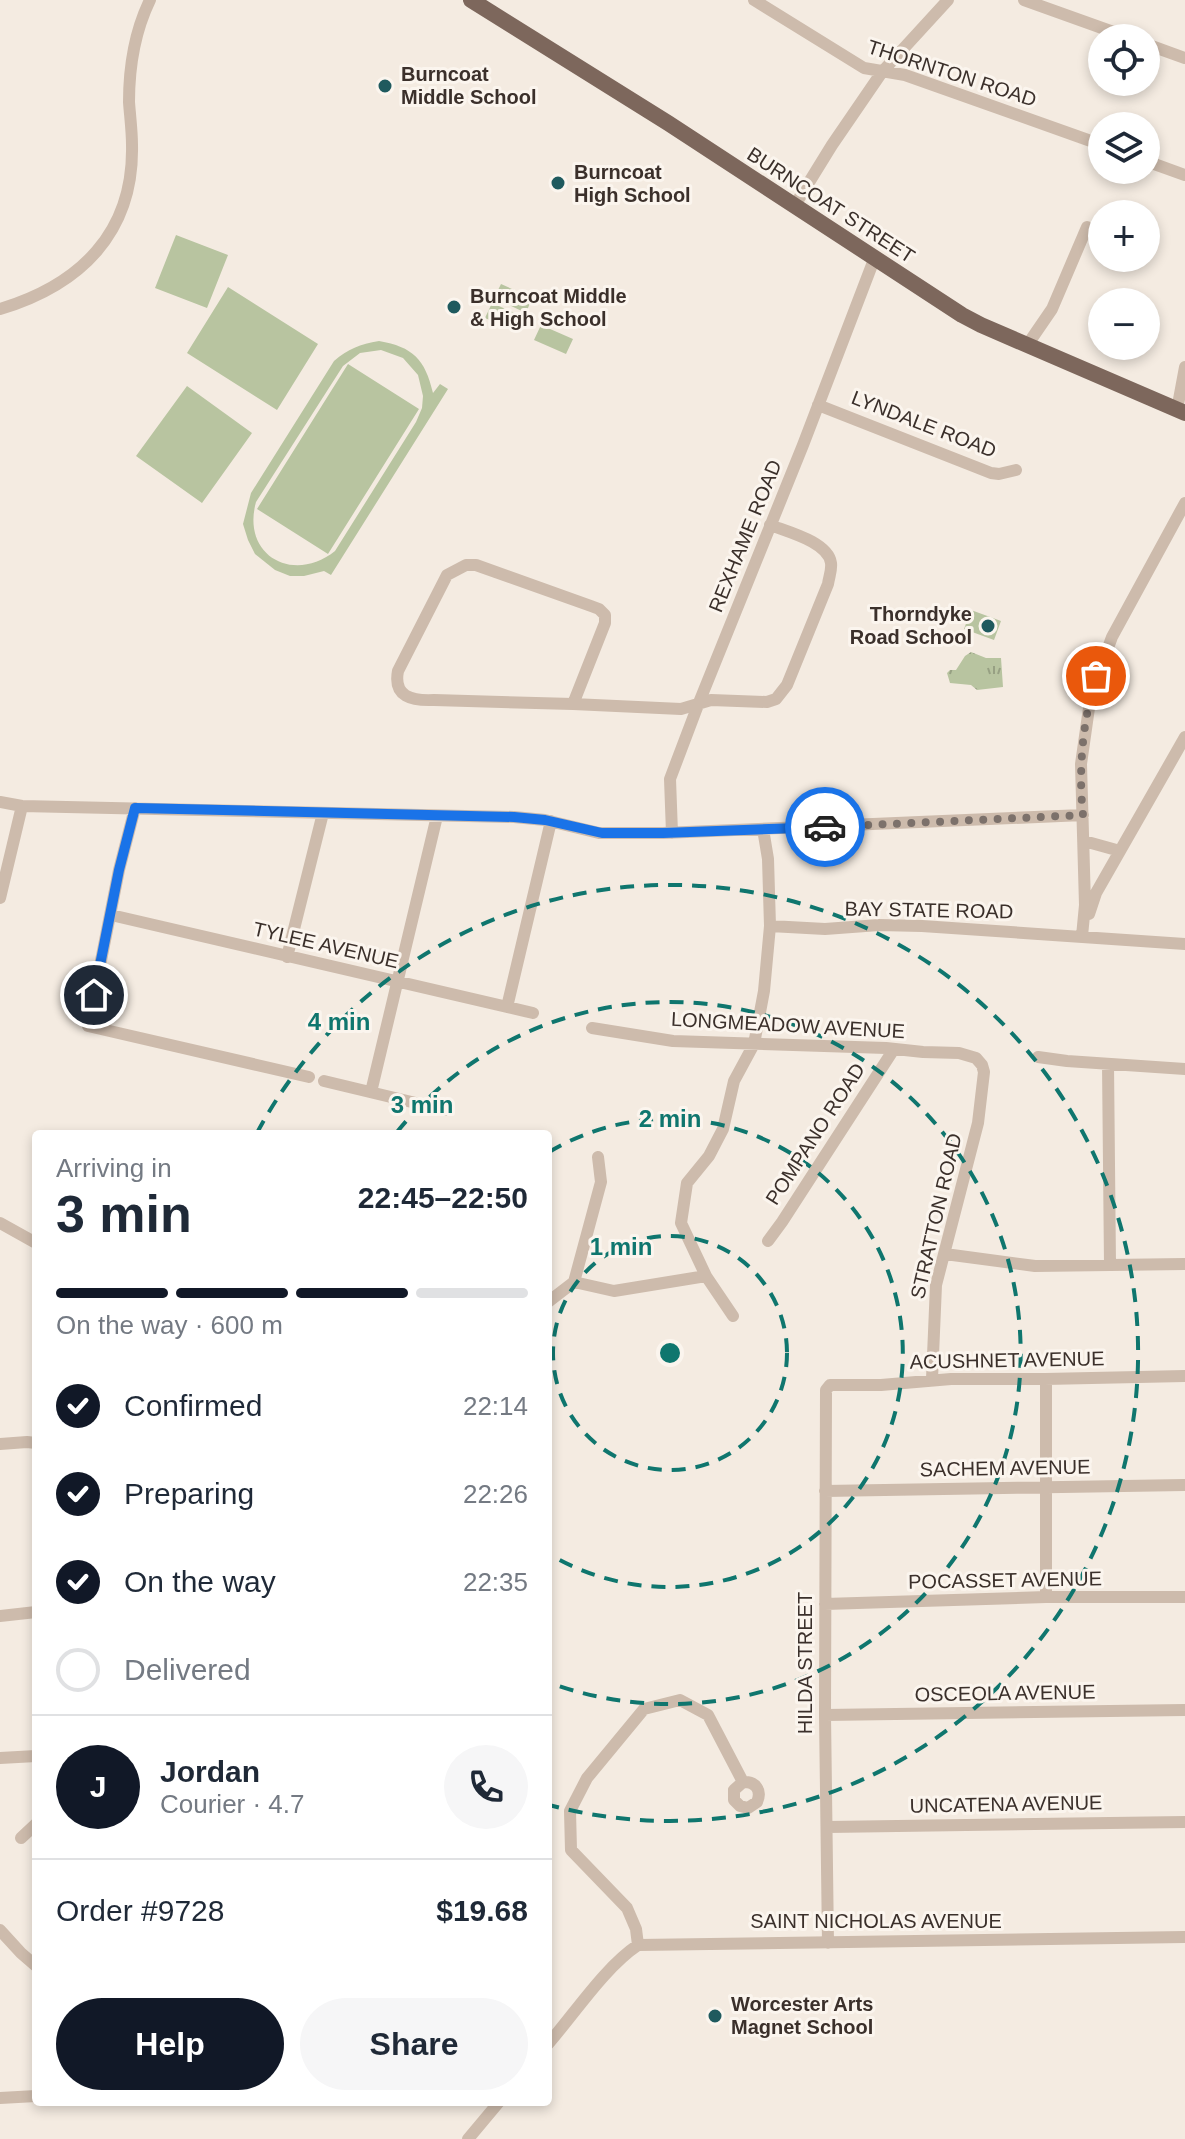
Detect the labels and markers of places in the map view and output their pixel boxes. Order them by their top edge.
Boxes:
place label: Burncoat Middle School [401,63,537,108]
marker: Burncoat Middle School [376,77,394,95]
place label: Burncoat High School [574,161,691,206]
marker: Burncoat High School [549,174,567,192]
place label: Burncoat Middle & High School [470,285,627,330]
marker: Burncoat Middle & High School [445,298,463,316]
place label: Thorndyke Road School [850,603,972,648]
marker: Thorndyke Road School [979,617,997,635]
pin [1062,642,1130,710]
pin [60,961,128,1029]
centre of rings [656,1339,684,1367]
place label: Worcester Arts Magnet School [731,1993,873,2038]
marker: Worcester Arts Magnet School [706,2007,724,2025]

